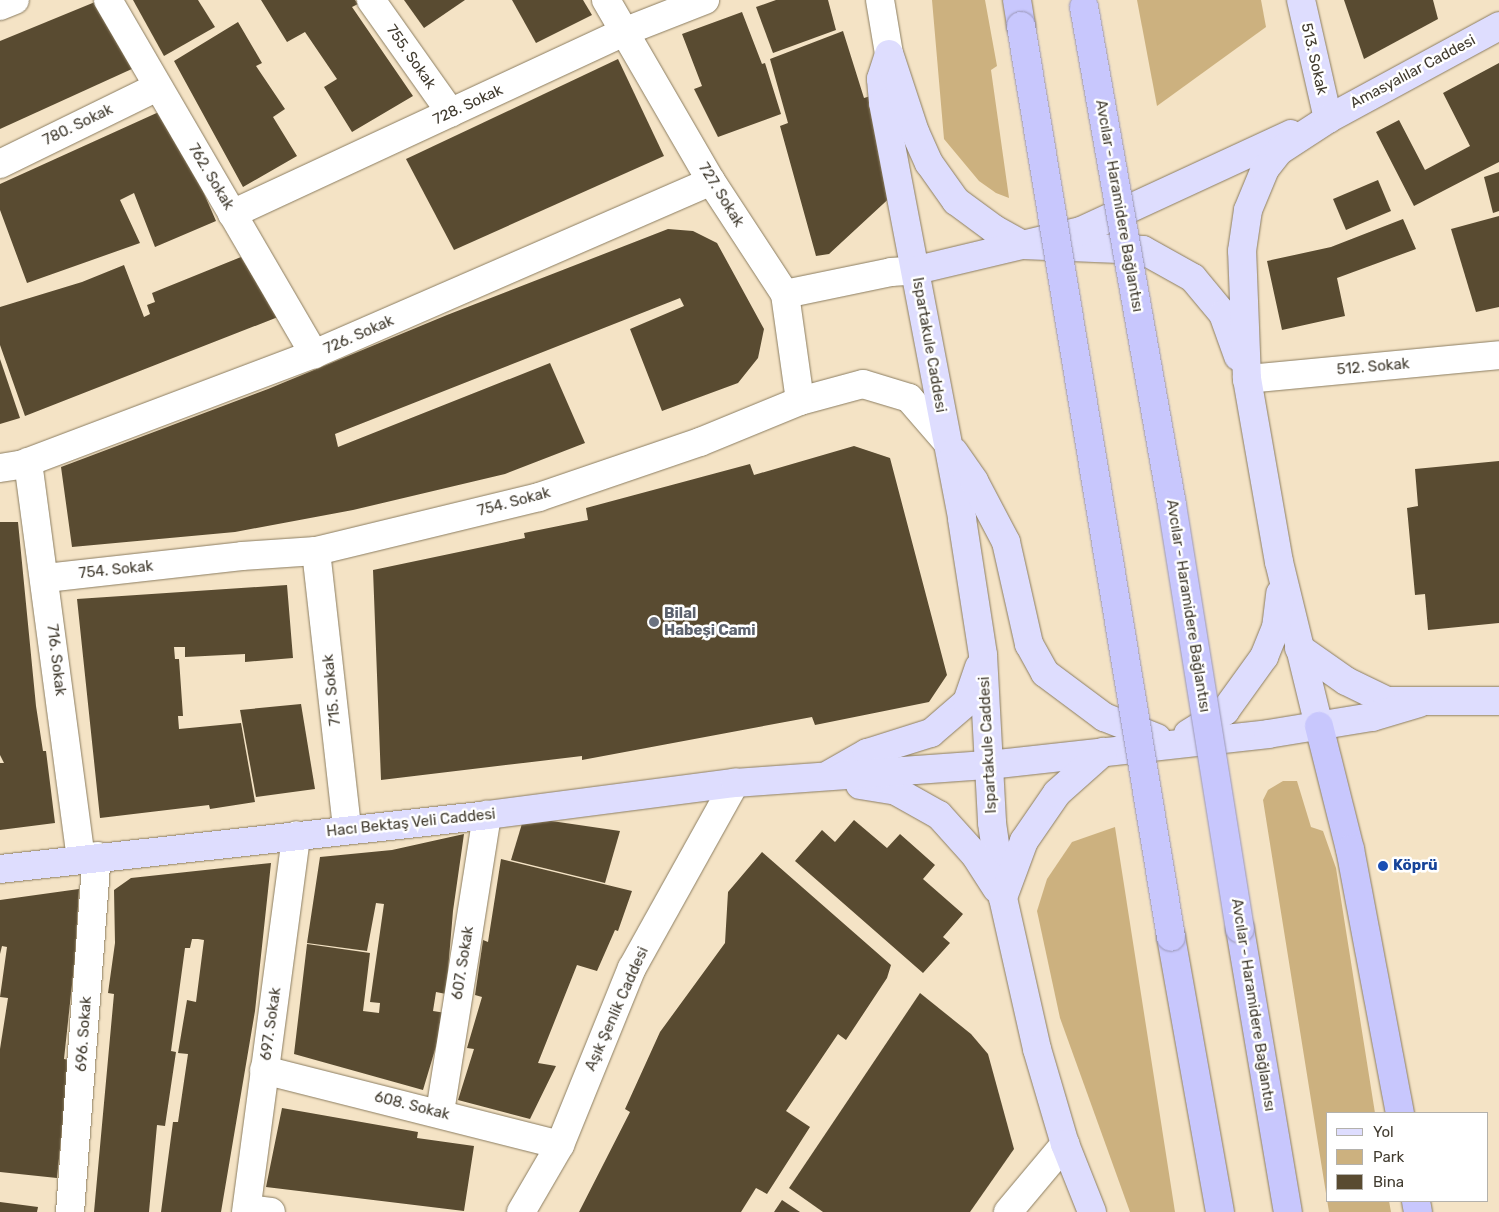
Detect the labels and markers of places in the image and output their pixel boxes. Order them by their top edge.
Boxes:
place label: Bilal Habeşi Cami [664,604,756,639]
marker: Bilal Habeşi Cami [648,616,660,628]
place label: Köprü [1393,857,1438,875]
marker: Köprü [1377,860,1389,872]

